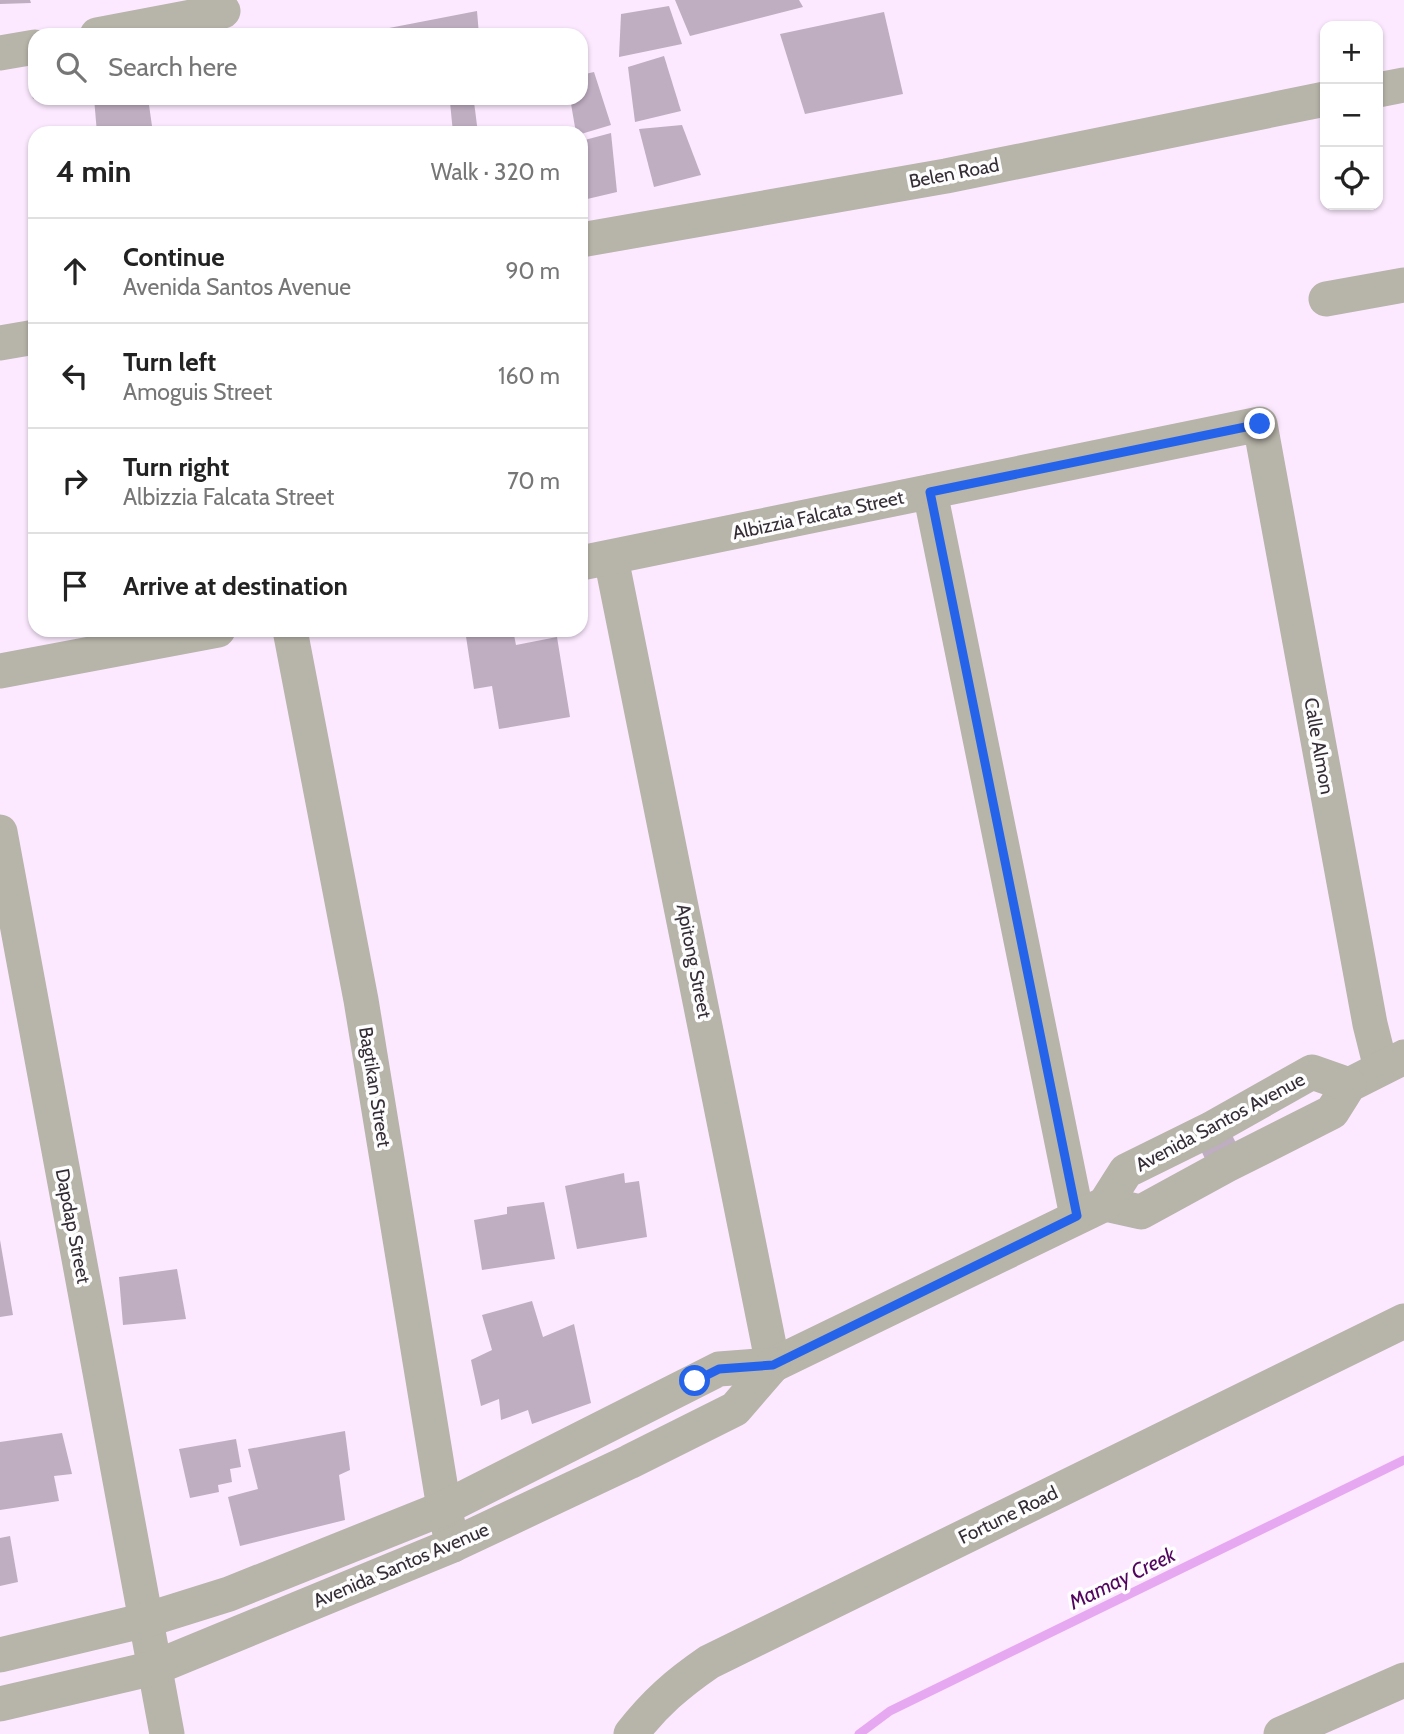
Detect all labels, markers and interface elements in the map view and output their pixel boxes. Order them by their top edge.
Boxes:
map controls [1320,21,1383,210]
button: + [1320,21,1383,84]
search box [28,28,588,105]
icon: search [52,48,90,86]
text: Search here [108,51,237,83]
button: − [1320,84,1383,147]
button: locate [1320,147,1383,210]
text: 4 min [56,153,131,190]
street label: Belen Road [907,153,1001,193]
text: Walk · 320 m [431,158,560,186]
text: Continue [123,241,225,273]
icon: ahead [56,252,94,290]
text: 90 m [506,257,560,285]
text: Avenida Santos Avenue [123,273,351,301]
text: Turn left [123,346,216,378]
icon: left [56,357,94,395]
text: 160 m [498,362,560,390]
text: Amoguis Street [123,378,272,406]
route end [1244,408,1275,439]
text: Turn right [123,451,229,483]
icon: right [56,462,94,500]
text: 70 m [507,467,560,495]
text: Albizzia Falcata Street [123,483,334,511]
street label: Albizzia Falcata Street [730,485,906,544]
icon: arrive [56,567,94,605]
text: Arrive at destination [123,570,348,602]
street label: Calle Almon [1299,696,1339,796]
street label: Apitong Street [672,902,716,1021]
street label: Bagtikan Street [354,1025,396,1149]
street label: Avenida Santos Avenue [1131,1067,1309,1176]
street label: Dapdap Street [51,1167,96,1286]
route start [679,1365,710,1396]
street label: Fortune Road [955,1481,1061,1549]
street label: Avenida Santos Avenue [310,1518,492,1612]
water label: Mamay Creek [1064,1541,1180,1615]

